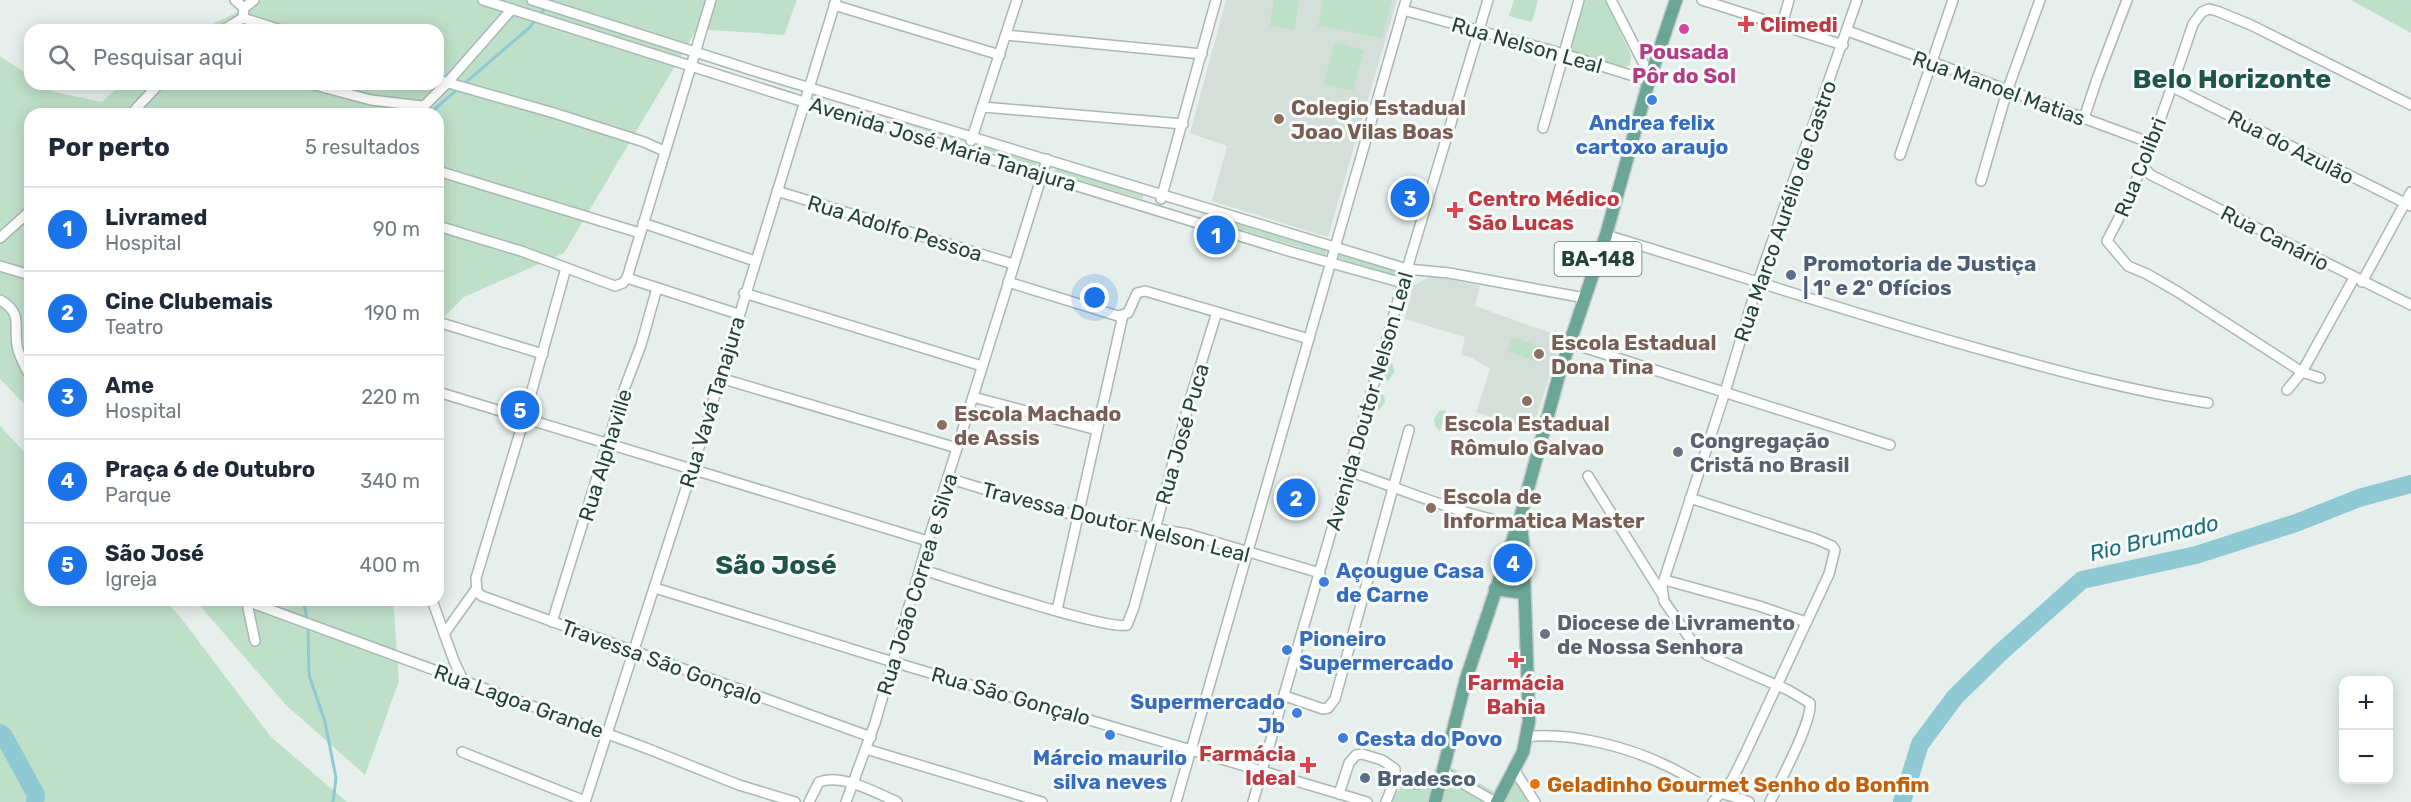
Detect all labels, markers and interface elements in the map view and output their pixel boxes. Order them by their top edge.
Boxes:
street label: Rua Nelson Leal [1449,12,1605,78]
place label: Climedi [1760,12,1838,37]
marker: Climedi [1737,15,1755,33]
marker: Pousada Pôr do Sol [1677,22,1691,36]
search box [24,24,444,90]
place label: Pousada Pôr do Sol [1632,39,1736,88]
icon: search [45,41,78,74]
text: Pesquisar aqui [93,44,243,71]
street label: Rua Manoel Matias [1909,45,2089,131]
district label: Belo Horizonte [2133,63,2331,95]
street label: Rua Marco Aurélio de Castro [1728,77,1842,345]
street label: Avenida José Maria Tanajura [807,91,1079,197]
marker: Andrea felix cartoxo araujo [1645,93,1659,107]
place label: Colegio Estadual Joao Vilas Boas [1291,95,1466,144]
street label: Rua do Azulão [2224,104,2358,190]
place label: Andrea felix cartoxo araujo [1576,110,1728,159]
marker: Colegio Estadual Joao Vilas Boas [1272,112,1286,126]
street label: Rua Colibri [2109,114,2171,220]
text: Por perto [48,132,170,163]
text: 5 resultados [305,135,420,159]
pin: 3 [1390,176,1430,220]
place label: Centro Médico São Lucas [1468,186,1620,235]
street label: Rua Adolfo Pessoa [805,190,985,266]
street label: Rua Canário [2217,200,2333,276]
marker: Centro Médico São Lucas [1446,201,1464,219]
text: Livramed [105,204,207,231]
pin: 1 [1196,212,1236,258]
text: 1 [63,217,72,241]
text: 90 m [373,217,420,241]
text: Hospital [105,231,181,255]
road number: BA-148 [1554,242,1642,276]
place label: Promotoria de Justiça | 1º e 2º Ofícios [1803,251,2036,300]
marker: Promotoria de Justiça | 1º e 2º Ofícios [1784,268,1798,282]
street label: Avenida Doutor Nelson Leal [1320,269,1418,533]
your location [1080,283,1109,312]
text: Cine Clubemais [105,288,273,315]
text: 2 [61,301,74,325]
text: 190 m [364,301,420,325]
street label: Rua Vavá Tanajura [674,313,750,491]
text: Teatro [105,315,164,339]
place label: Escola Estadual Dona Tina [1551,330,1716,379]
marker: Escola Estadual Dona Tina [1532,347,1546,361]
street label: Rua José Puca [1150,361,1214,507]
text: Ame [105,372,154,399]
text: 3 [61,385,74,409]
text: 220 m [361,385,420,409]
street label: Rua Alphaville [573,386,637,524]
pin: 5 [500,388,540,432]
marker: Escola Estadual Rômulo Galvao [1520,394,1534,408]
text: Hospital [105,399,181,423]
place label: Escola Machado de Assis [954,401,1121,450]
place label: Escola Estadual Rômulo Galvao [1444,411,1610,460]
marker: Escola Machado de Assis [935,418,949,432]
place label: Congregação Cristã no Brasil [1690,428,1849,477]
marker: Congregação Cristã no Brasil [1671,445,1685,459]
text: Praça 6 de Outubro [105,456,315,483]
text: 4 [61,469,74,493]
text: 340 m [360,469,420,493]
street label: Rua João Correa e Silva [871,470,963,698]
pin: 2 [1276,476,1316,520]
street label: Travessa Doutor Nelson Leal [980,477,1252,567]
text: Parque [105,483,171,507]
place label: Escola de Informatica Master [1443,484,1645,533]
marker: Escola de Informatica Master [1424,501,1438,515]
water label: Rio Brumado [2087,509,2221,567]
text: São José [105,540,204,567]
pin: 4 [1494,540,1532,586]
district label: São José [715,549,837,581]
text: 5 [61,553,74,577]
text: 400 m [360,553,420,577]
place label: Açougue Casa de Carne [1336,558,1484,607]
text: Igreja [105,567,157,591]
marker: Açougue Casa de Carne [1317,575,1331,589]
place label: Diocese de Livramento de Nossa Senhora [1557,610,1795,659]
street label: Travessa São Gonçalo [558,614,766,710]
place label: Pioneiro Supermercado [1299,626,1454,675]
marker: Diocese de Livramento de Nossa Senhora [1538,627,1552,641]
marker: Pioneiro Supermercado [1280,643,1294,657]
marker: Farmácia Bahia [1509,653,1523,667]
street label: Rua Lagoa Grande [431,659,607,743]
street label: Rua São Gonçalo [929,661,1093,731]
place label: Farmácia Bahia [1468,670,1564,719]
map controls [2339,676,2393,784]
button: + [2339,676,2393,730]
place label: Supermercado Jb [1130,689,1285,738]
marker: Supermercado Jb [1290,706,1304,720]
place label: Cesta do Povo [1355,726,1502,751]
marker: Márcio maurilo silva neves [1103,728,1117,742]
button: − [2339,730,2393,784]
marker: Cesta do Povo [1336,731,1350,745]
place label: Farmácia Ideal [1199,741,1296,790]
place label: Márcio maurilo silva neves [1033,745,1187,794]
marker: Farmácia Ideal [1301,758,1315,772]
place label: Bradesco [1377,766,1476,791]
marker: Bradesco [1358,771,1372,785]
place label: Geladinho Gourmet Senho do Bonfim [1547,772,1929,797]
marker: Geladinho Gourmet Senho do Bonfim [1528,777,1542,791]

